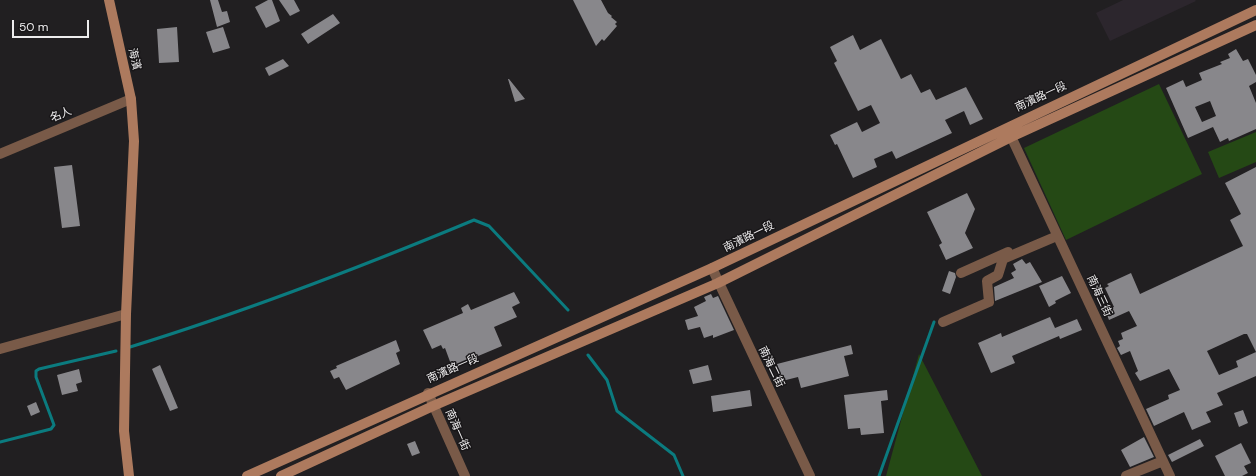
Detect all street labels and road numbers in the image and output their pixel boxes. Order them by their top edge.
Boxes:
street label: 海濱 [125,47,143,71]
street label: 南濱路一段 [1013,79,1069,115]
street label: 名人 [48,105,74,125]
street label: 南濱路一段 [721,219,777,255]
street label: 南海三街 [1084,273,1114,319]
street label: 南海二街 [755,344,787,390]
street label: 南濱路一段 [425,352,481,386]
street label: 南海一街 [442,407,472,453]

